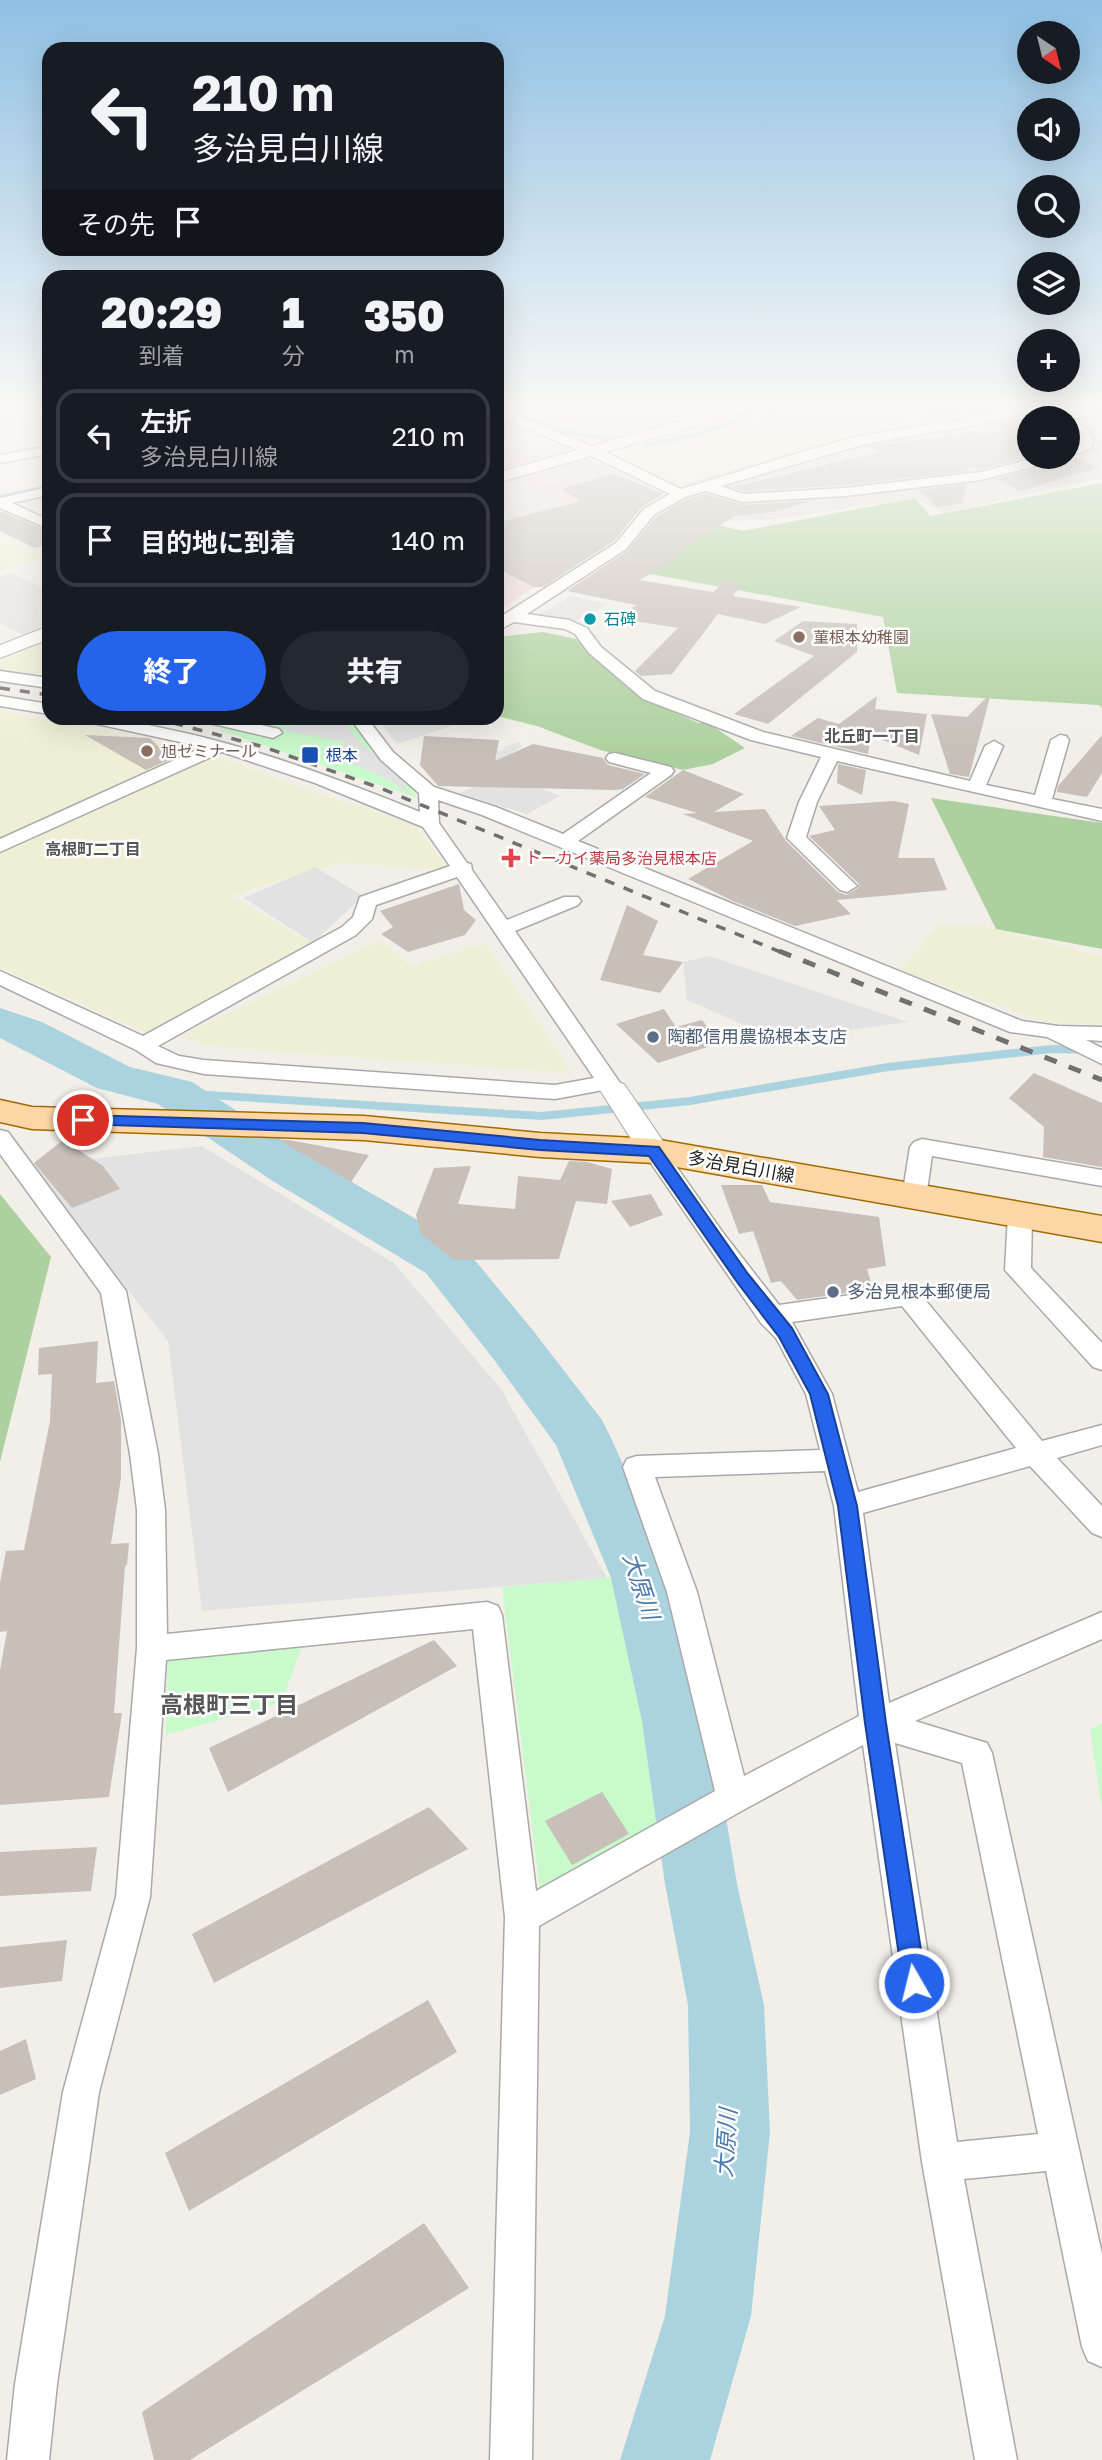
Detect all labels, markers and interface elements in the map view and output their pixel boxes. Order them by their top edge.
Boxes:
north arrow [1017,21,1080,84]
map controls [1017,21,1080,469]
text: 210 m [192,63,334,122]
icon: left [77,70,168,161]
button: sound [1017,98,1080,161]
text: 多治見白川線 [192,129,384,167]
button: search [1017,175,1080,238]
icon: arrive [169,203,207,241]
text: その先 [77,209,155,240]
button: layers [1017,252,1080,315]
text: 20:29 [101,287,222,337]
text: 1 [282,287,304,337]
text: 350 [364,290,445,340]
button: + [1017,329,1080,392]
text: m [394,340,415,368]
text: 到着 [139,341,185,369]
text: 分 [282,341,305,369]
text: 左折 [140,406,192,437]
button: − [1017,406,1080,469]
icon: left [81,417,119,455]
text: 210 m [392,421,465,452]
text: 多治見白川線 [140,442,278,470]
icon: arrive [81,521,119,559]
text: 140 m [391,525,465,556]
text: 目的地に到着 [140,527,296,558]
place label: 石碑 [604,609,636,629]
marker: 石碑 [582,611,598,627]
place label: 菫根本幼稚園 [813,627,909,647]
marker: 菫根本幼稚園 [791,629,807,645]
button: 終了 [77,631,266,711]
button: 共有 [280,631,469,711]
district label: 北丘町一丁目 [824,726,920,746]
place label: 旭ゼミナール [161,741,257,761]
marker: 旭ゼミナール [139,743,155,759]
marker: 根本 [300,745,320,765]
place label: 根本 [326,745,358,765]
district label: 高根町二丁目 [45,839,141,859]
place label: トーカイ薬局多治見根本店 [525,848,717,868]
marker: トーカイ薬局多治見根本店 [503,850,519,866]
place label: 陶都信用農協根本支店 [667,1025,847,1047]
marker: 陶都信用農協根本支店 [645,1029,661,1045]
pin [53,1090,113,1150]
icon: arrive [64,1101,102,1139]
street label: 多治見白川線 [686,1146,796,1186]
place label: 多治見根本郵便局 [847,1280,991,1302]
marker: 多治見根本郵便局 [825,1284,841,1300]
water label: 大原川 [618,1549,667,1626]
district label: 高根町三丁目 [160,1690,298,1718]
position arrow [877,1946,951,2020]
water label: 大原川 [709,2105,742,2178]

